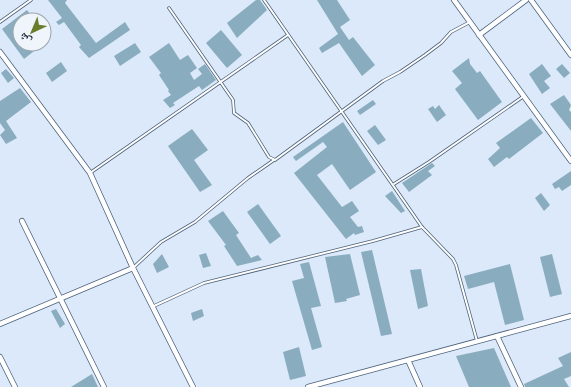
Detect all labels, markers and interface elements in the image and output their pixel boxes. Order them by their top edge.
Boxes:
north arrow [12,12,52,52]
text: ش [17,29,35,47]

